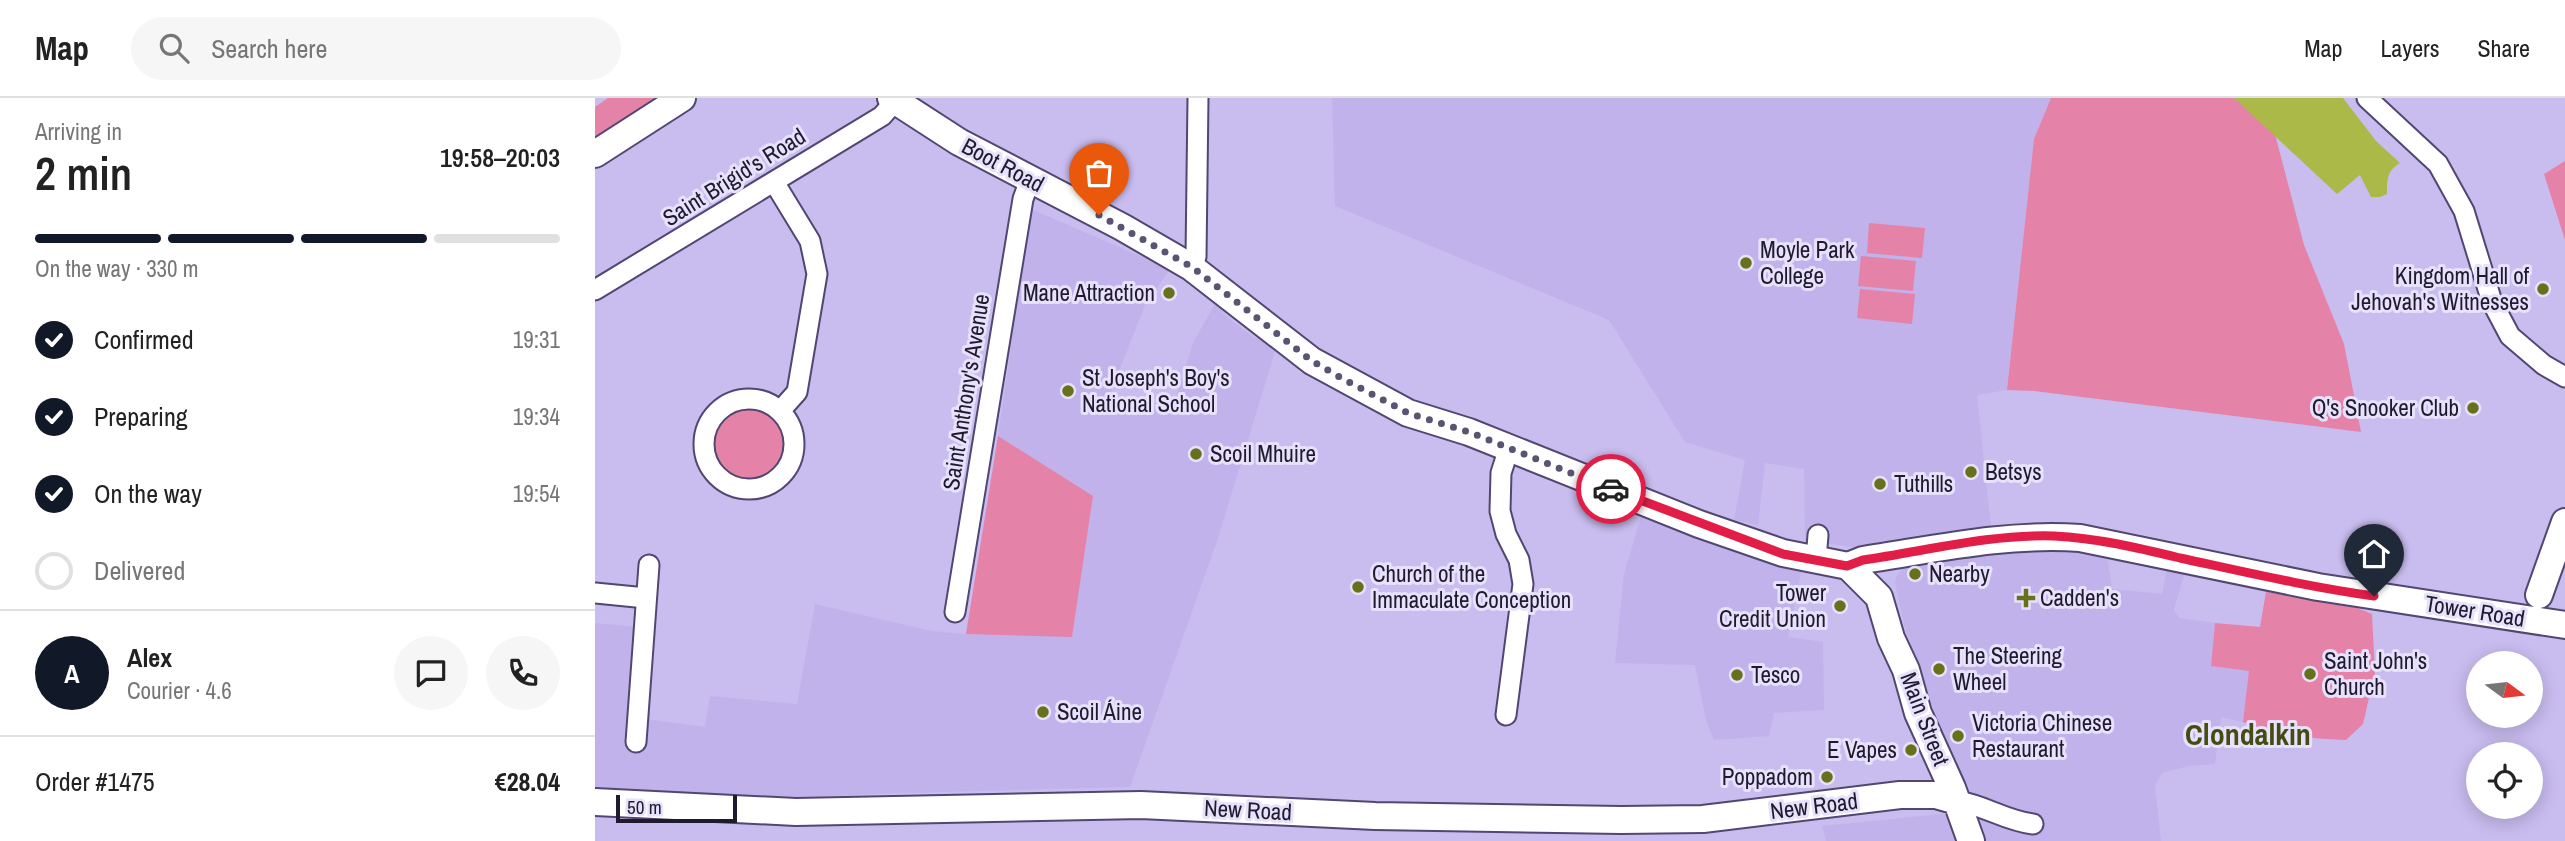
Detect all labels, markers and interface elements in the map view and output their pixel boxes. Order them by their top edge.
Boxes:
search box [131,17,621,80]
text: Map [35,26,89,70]
icon: search [155,29,193,67]
text: Search here [211,31,327,66]
text: Map [2304,32,2342,64]
text: Layers [2380,32,2439,64]
text: Share [2477,32,2530,64]
text: Arriving in [35,116,122,147]
street label: Saint Brigid's Road [656,120,811,233]
street label: Boot Road [957,130,1050,199]
text: 19:58–20:03 [440,140,560,175]
text: 2 min [35,142,132,204]
pin [1069,143,1129,215]
icon: bag [1080,154,1118,192]
place label: Moyle Park College [1760,234,1855,291]
text: On the way · 330 m [35,253,199,284]
marker: Moyle Park College [1738,255,1754,271]
place label: Kingdom Hall of Jehovah's Witnesses [2351,260,2530,317]
place label: Mane Attraction [1023,277,1155,308]
marker: Kingdom Hall of Jehovah's Witnesses [2535,281,2551,297]
marker: Mane Attraction [1161,285,1177,301]
street label: Saint Anthony's Avenue [935,292,996,492]
icon: check [35,321,73,359]
text: Confirmed [94,322,194,357]
text: 19:31 [513,324,560,355]
place label: St Joseph's Boy's National School [1082,362,1230,419]
marker: St Joseph's Boy's National School [1060,383,1076,399]
place label: Q's Snooker Club [2312,392,2459,423]
icon: check [35,398,73,436]
text: Preparing [94,399,188,434]
marker: Q's Snooker Club [2465,400,2481,416]
text: 19:34 [513,401,560,432]
place label: Scoil Mhuire [1210,438,1316,469]
marker: Scoil Mhuire [1188,446,1204,462]
courier [1576,454,1646,524]
place label: Betsys [1985,456,2042,487]
marker: Betsys [1963,464,1979,480]
place label: Tuthills [1894,468,1953,499]
icon: car [1592,470,1630,508]
icon: check [35,475,73,513]
text: On the way [94,476,202,511]
marker: Tuthills [1872,476,1888,492]
text: 19:54 [513,478,560,509]
pin [2344,524,2404,596]
icon: home [2355,535,2393,573]
text: Delivered [94,553,185,588]
place label: Church of the Immaculate Conception [1372,558,1571,615]
place label: Nearby [1929,558,1990,589]
marker: Nearby [1907,566,1923,582]
place label: Tower Credit Union [1719,577,1827,634]
marker: Church of the Immaculate Conception [1350,579,1366,595]
place label: Cadden's [2040,582,2119,613]
street label: Tower Road [2423,587,2527,634]
marker: Cadden's [2018,590,2034,606]
marker: Tower Credit Union [1832,598,1848,614]
button: chat [394,636,468,710]
button: phone [486,636,560,710]
text: Alex [127,640,172,675]
place label: The Steering Wheel [1953,640,2063,697]
place label: Saint John's Church [2324,645,2427,702]
north arrow [2466,651,2543,728]
map controls [2466,651,2543,819]
text: A [64,656,80,691]
place label: Tesco [1751,659,1800,690]
marker: The Steering Wheel [1931,661,1947,677]
marker: Saint John's Church [2302,666,2318,682]
marker: Tesco [1729,667,1745,683]
street label: Main Street [1894,668,1957,770]
text: Courier · 4.6 [127,675,232,706]
place label: Scoil Áine [1057,696,1142,727]
marker: Scoil Áine [1035,704,1051,720]
place label: Victoria Chinese Restaurant [1972,707,2112,764]
district label: Clondalkin [2185,714,2311,754]
marker: Victoria Chinese Restaurant [1950,728,1966,744]
place label: E Vapes [1827,734,1897,765]
marker: E Vapes [1903,742,1919,758]
button: locate [2466,742,2543,819]
place label: Poppadom [1722,761,1813,792]
text: Order #1475 [35,764,155,799]
text: €28.04 [495,764,560,799]
marker: Poppadom [1819,769,1835,785]
street label: New Road [1768,785,1860,826]
scale bar [616,792,737,824]
street label: New Road [1203,792,1293,827]
text: 50 m [627,794,662,820]

